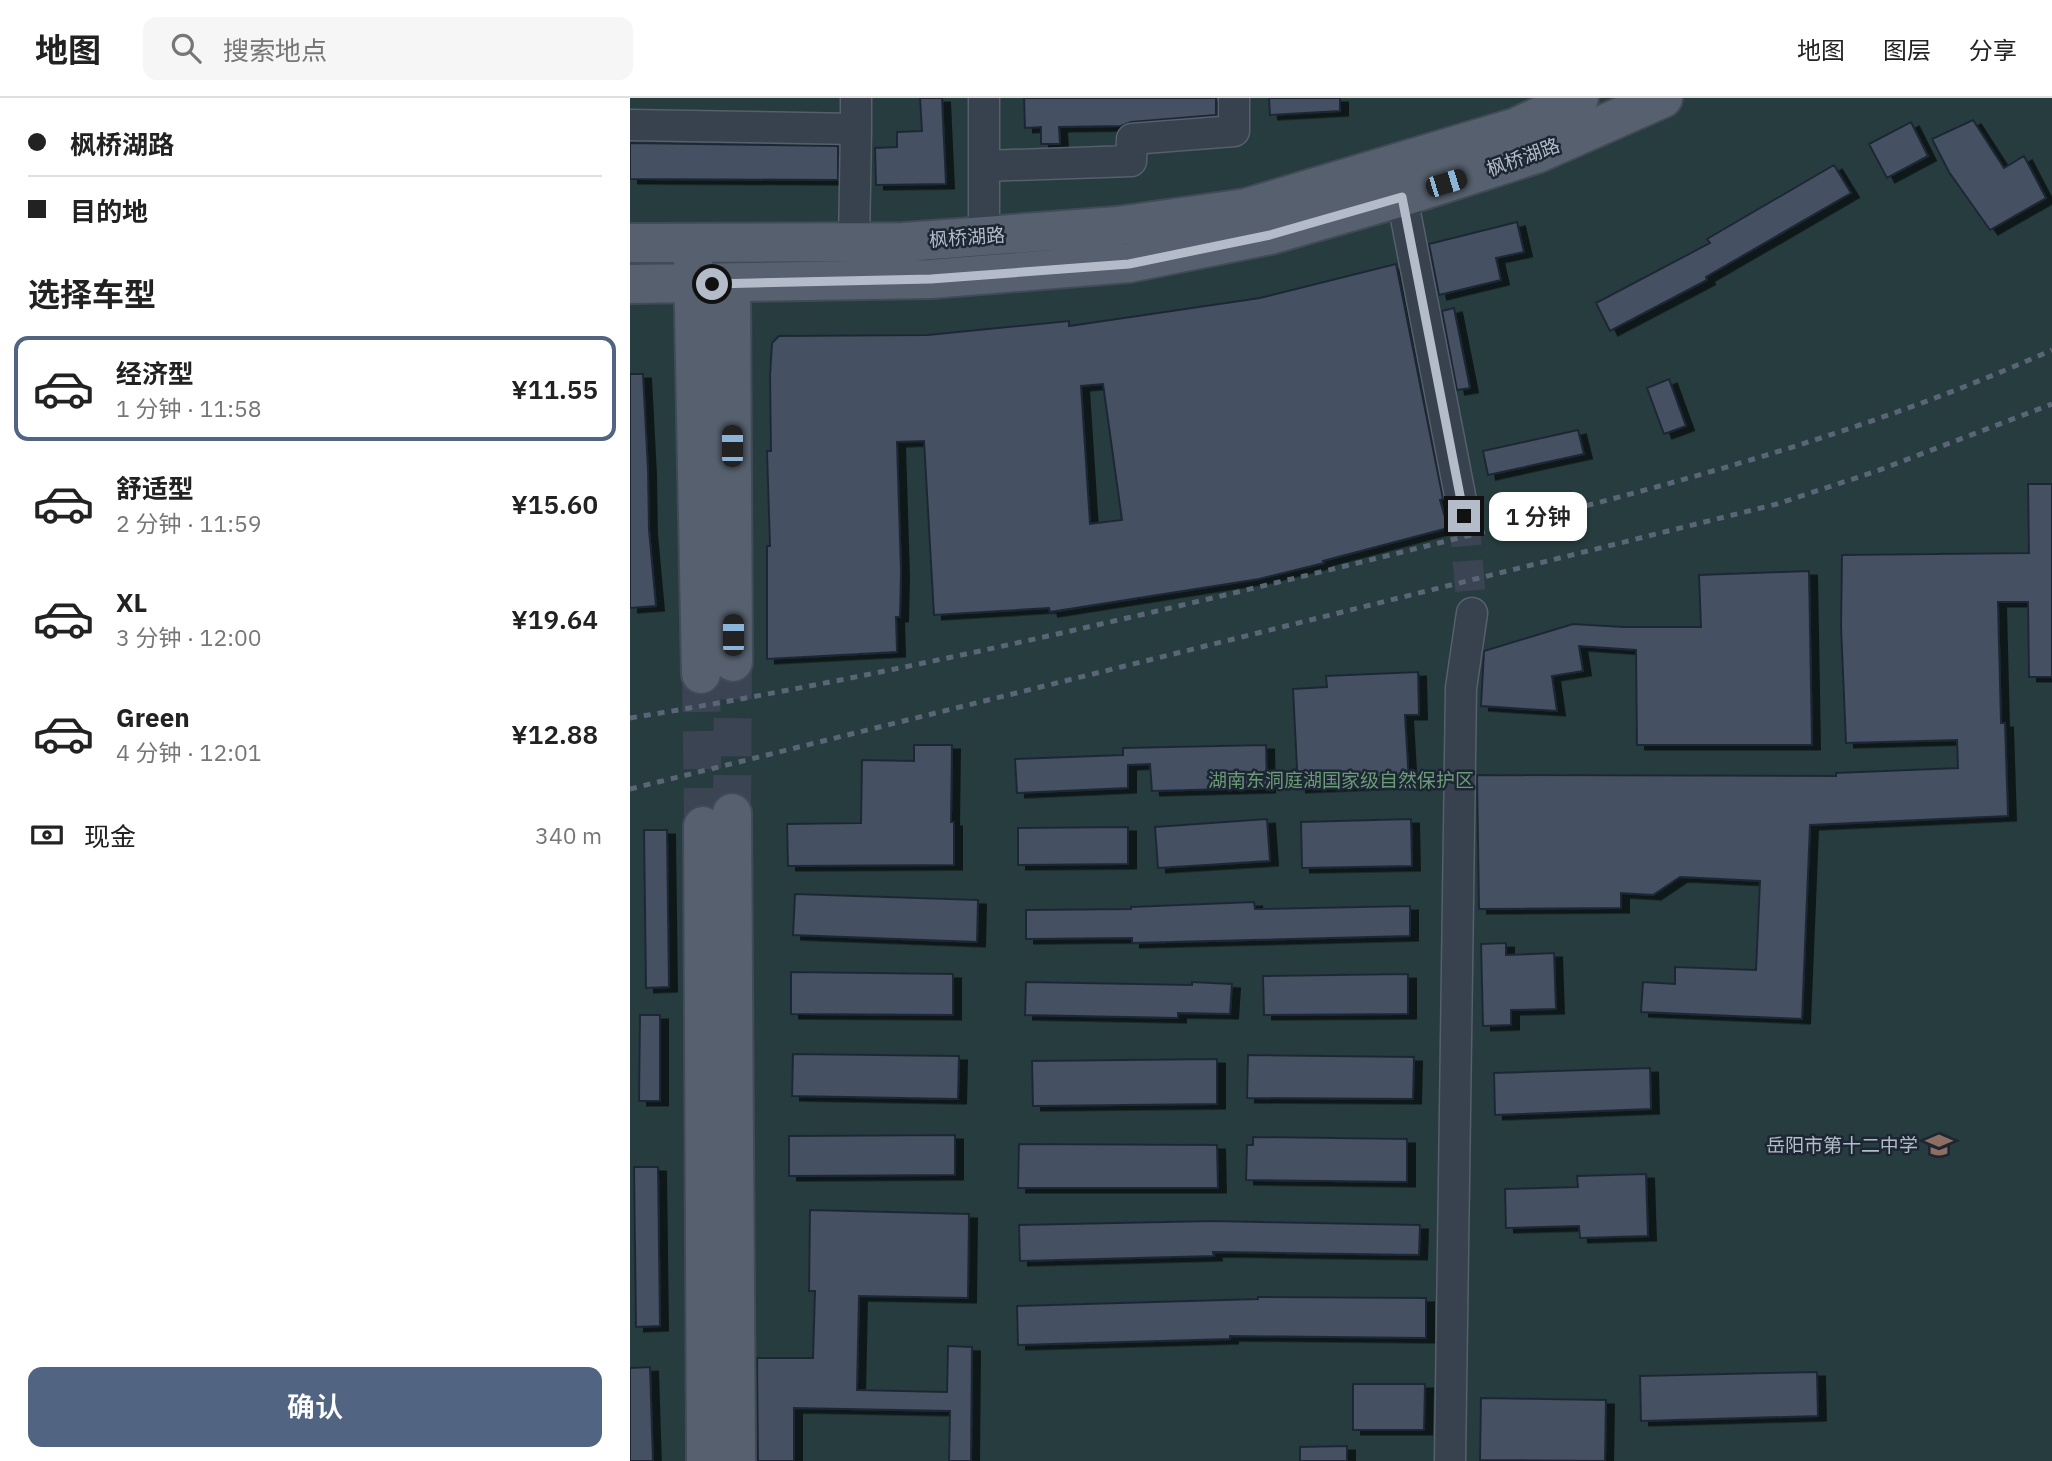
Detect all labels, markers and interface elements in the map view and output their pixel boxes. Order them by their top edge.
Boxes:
search box [143,17,633,80]
text: 地图 [35,28,101,71]
icon: search [167,29,205,67]
text: 搜索地点 [223,33,327,67]
text: 地图 [1797,34,1845,66]
text: 图层 [1883,34,1931,66]
text: 分享 [1969,34,2017,66]
text: 枫桥湖路 [70,127,174,161]
street label: 枫桥湖路 [1483,133,1563,181]
car [1423,167,1470,199]
text: 目的地 [70,194,148,228]
street label: 枫桥湖路 [928,222,1006,252]
route start [696,268,728,300]
text: 选择车型 [28,273,156,315]
text: 经济型 [116,356,194,390]
icon: car [32,357,95,420]
text: ¥11.55 [511,372,598,406]
text: 1 分钟 · 11:58 [116,393,262,423]
car [722,425,743,467]
text: 舒适型 [116,471,194,505]
icon: car [32,472,95,535]
text: ¥15.60 [511,487,598,521]
callout: 1 分钟 [1488,492,1586,540]
route end [1448,500,1480,532]
text: 1 分钟 [1505,501,1571,531]
text: 2 分钟 · 11:59 [116,508,262,538]
text: XL [116,585,147,619]
icon: car [32,587,95,650]
text: ¥19.64 [511,602,598,636]
car [723,614,744,656]
text: 3 分钟 · 12:00 [116,622,262,652]
text: Green [116,700,190,734]
icon: car [32,702,95,765]
text: ¥12.88 [511,717,598,751]
text: 4 分钟 · 12:01 [116,737,262,767]
park label: 湖南东洞庭湖国家级自然保护区 [1208,768,1474,792]
icon: cash [28,816,66,854]
text: 现金 [84,819,136,853]
text: 340 m [535,820,602,850]
school or university icon: 岳阳市第十二中学 [1924,1130,1954,1160]
place label: 岳阳市第十二中学 [1766,1133,1918,1157]
button: 确认 [28,1367,602,1447]

